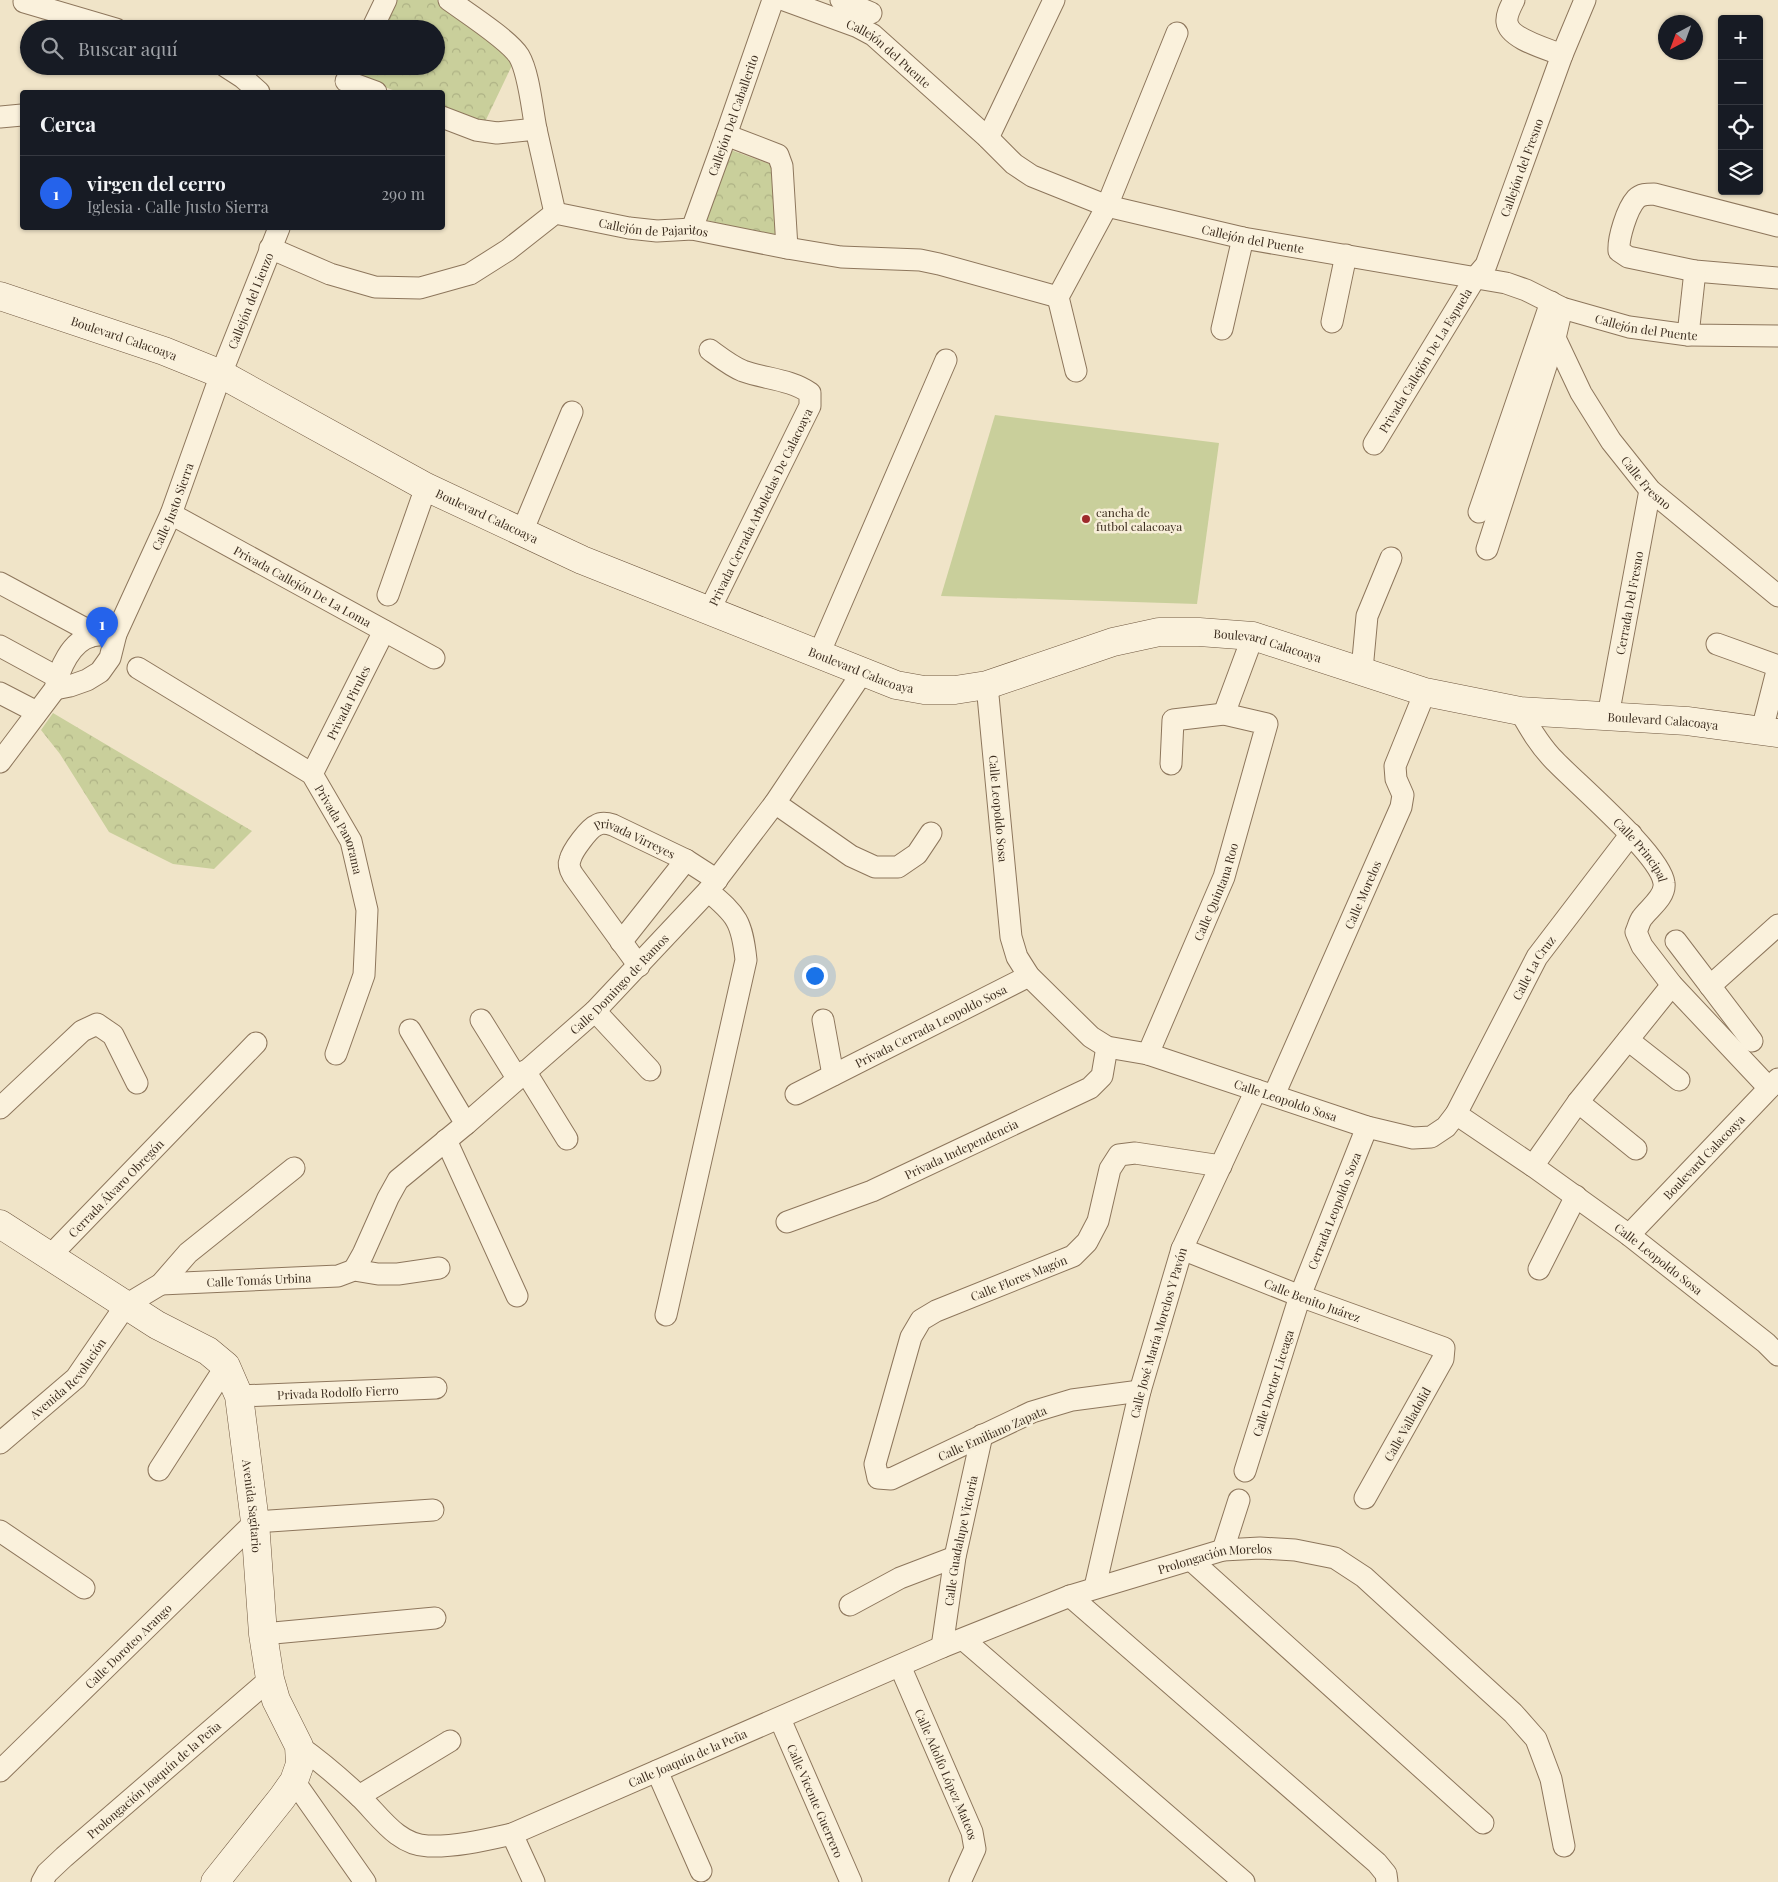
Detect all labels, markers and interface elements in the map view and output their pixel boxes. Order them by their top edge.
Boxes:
street label: Callejón del Puente [844,15,934,91]
north arrow [1658,15,1703,60]
map controls [1718,15,1763,195]
button: + [1718,15,1763,60]
search box [20,20,445,75]
icon: search [38,34,66,62]
text: Buscar aquí [78,35,178,61]
street label: Callejón Del Caballerito [704,52,762,178]
button: − [1718,60,1763,105]
button: locate [1718,105,1763,150]
text: Cerca [40,109,96,137]
street label: Callejón del Fresno [1496,116,1547,219]
button: layers [1718,150,1763,195]
text: virgen del cerro [87,170,226,196]
text: 1 [53,183,59,204]
text: 290 m [381,183,425,204]
text: Iglesia · Calle Justo Sierra [87,196,269,217]
street label: Callejón de Pajaritos [597,214,710,240]
street label: Callejón del Puente [1200,221,1305,256]
street label: Callejón del Lienzo [224,250,277,351]
street label: Privada Callejón De La Espuela [1375,285,1475,436]
street label: Callejón del Puente [1593,310,1698,343]
street label: Boulevard Calacoaya [69,312,180,364]
street label: Privada Cerrada Arboledas De Calacoaya [705,405,816,608]
street label: Calle Fresno [1618,452,1675,513]
street label: Calle Justo Sierra [148,461,197,553]
street label: Boulevard Calacoaya [433,485,541,546]
place label: cancha de futbol calacoaya [1096,504,1182,534]
marker: cancha de futbol calacoaya [1080,513,1092,525]
street label: Privada Callejón De La Loma [231,542,374,630]
street label: Cerrada Del Fresno [1612,549,1647,656]
pin: 1 [86,607,118,648]
street label: Boulevard Calacoaya [1213,625,1324,666]
street label: Boulevard Calacoaya [806,643,915,696]
street label: Privada Pirules [323,663,373,742]
street label: Boulevard Calacoaya [1607,708,1719,733]
street label: Calle Leopoldo Sosa [986,754,1012,863]
street label: Privada Panorama [312,781,366,876]
street label: Calle Principal [1610,814,1672,884]
street label: Privada Virreyes [591,815,678,862]
street label: Calle Quintana Roo [1190,840,1241,943]
street label: Calle Morelos [1340,858,1384,931]
street label: Calle Domingo de Ramos [566,930,672,1038]
street label: Calle La Cruz [1508,932,1559,1003]
your location [802,963,828,989]
street label: Privada Cerrada Leopoldo Sosa [852,981,1009,1071]
street label: Calle Leopoldo Sosa [1232,1075,1339,1124]
street label: Boulevard Calacoaya [1659,1111,1748,1203]
street label: Privada Independencia [902,1115,1020,1183]
street label: Cerrada Álvaro Obregón [65,1135,167,1241]
street label: Cerrada Leopoldo Soza [1303,1150,1364,1272]
street label: Calle Leopoldo Sosa [1611,1219,1706,1298]
street label: Calle José María Morelos Y Pavón [1126,1246,1190,1420]
street label: Calle Flores Magón [968,1251,1069,1304]
street label: Calle Tomás Urbina [206,1269,312,1290]
street label: Calle Benito Juárez [1262,1275,1363,1325]
street label: Calle Doctor Liceaga [1248,1328,1297,1438]
street label: Avenida Revolución [25,1335,109,1423]
street label: Privada Rodolfo Fierro [277,1382,399,1402]
street label: Calle Valladolid [1380,1384,1434,1464]
street label: Calle Emiliano Zapata [935,1402,1049,1464]
street label: Avenida Sagitario [239,1457,265,1554]
street label: Calle Guadalupe Victoria [940,1474,981,1607]
street label: Prolongación Morelos [1156,1540,1273,1577]
street label: Calle Doroteo Arango [81,1600,175,1692]
street label: Calle Adolfo López Mateos [911,1706,981,1841]
street label: Prolongación Joaquín de la Peña [83,1717,224,1842]
street label: Calle Joaquín de la Peña [626,1725,749,1791]
street label: Calle Vicente Guerrero [784,1741,848,1860]

